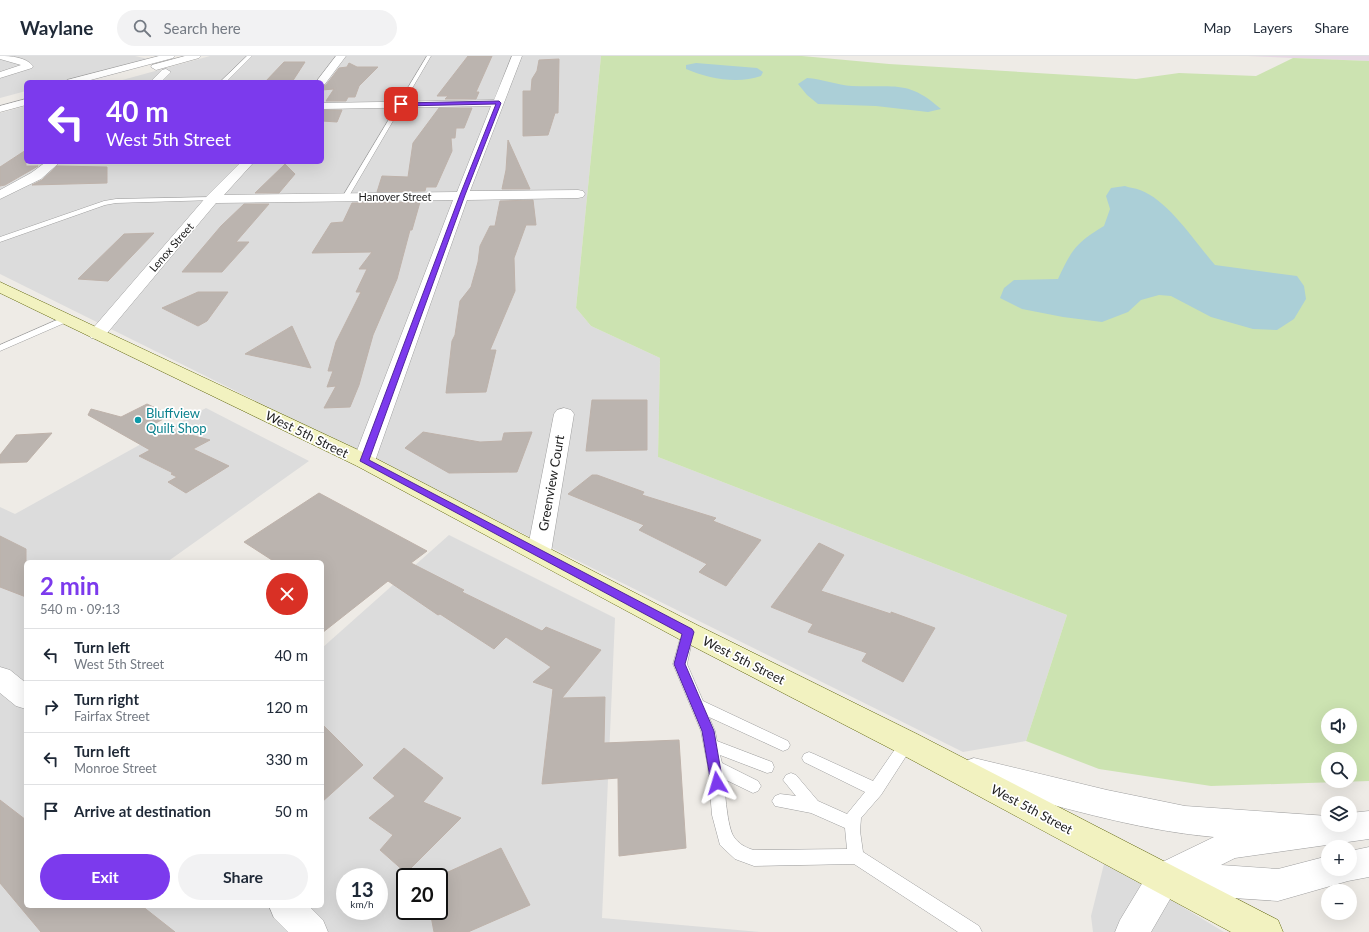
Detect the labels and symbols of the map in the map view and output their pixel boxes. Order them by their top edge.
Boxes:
pin [384,87,418,121]
street label: Hanover Street [359,190,431,203]
street label: Lenox Street [146,220,196,274]
place label: Bluffview Quilt Shop [146,405,207,436]
street label: West 5th Street [263,407,351,461]
marker: Bluffview Quilt Shop [133,415,143,425]
street label: Greenview Court [535,433,567,532]
street label: West 5th Street [700,632,788,688]
position arrow [696,762,738,804]
street label: West 5th Street [988,781,1076,837]
speed limit sign: 20 [396,868,448,920]

